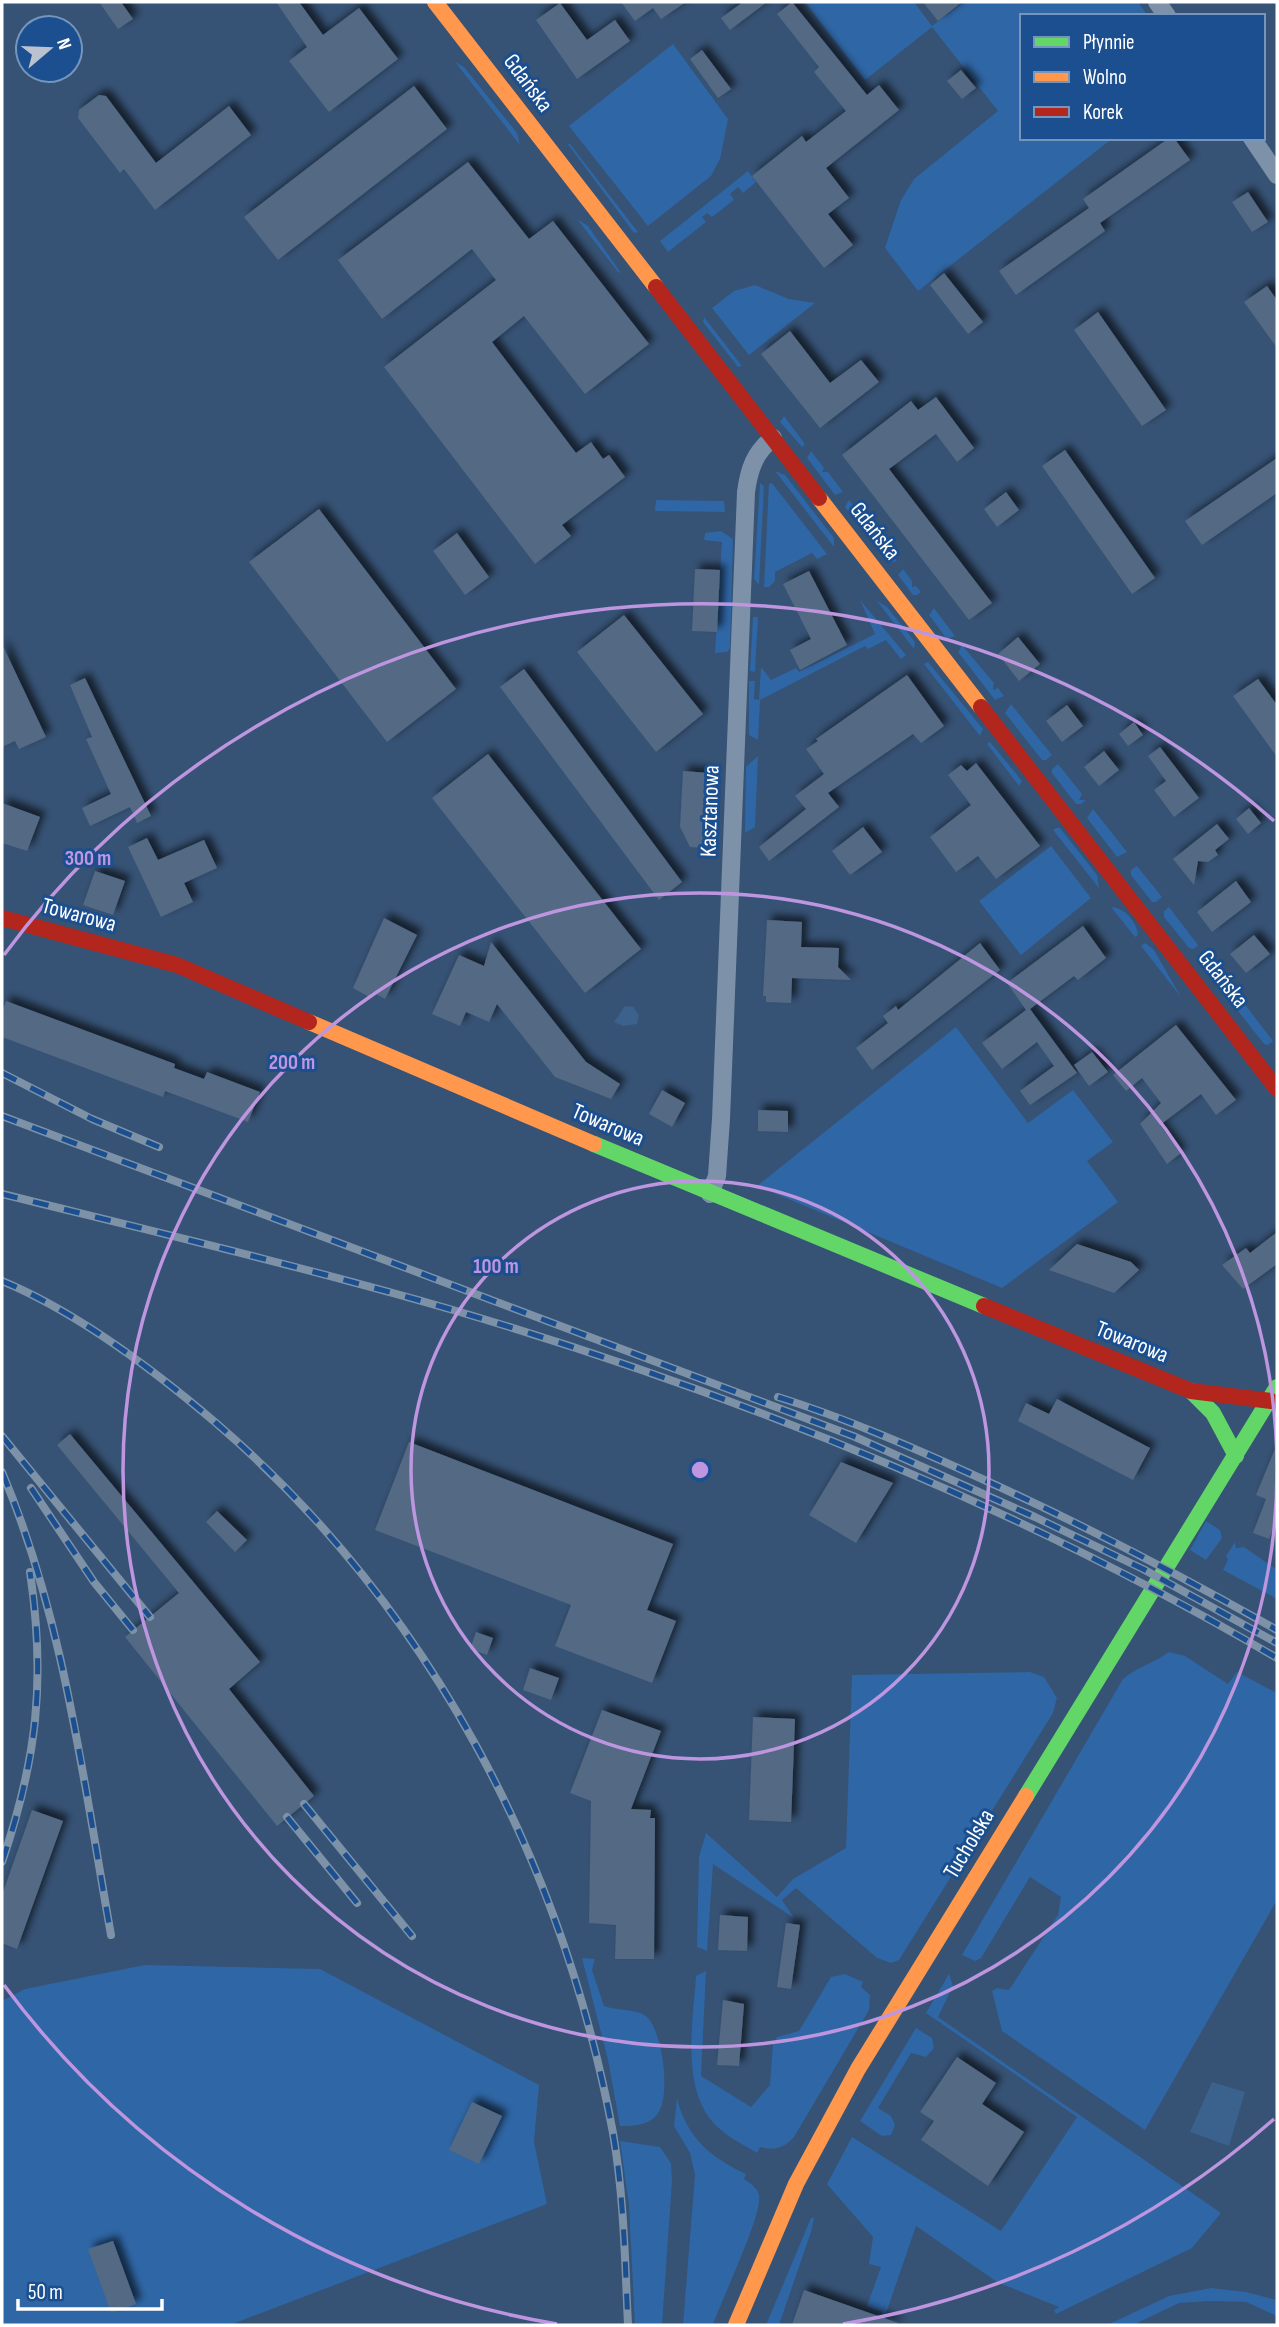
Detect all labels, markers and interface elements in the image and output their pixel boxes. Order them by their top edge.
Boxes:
north arrow [14,14,84,84]
legend [1020,14,1265,140]
text: Płynnie [1083,30,1135,55]
text: N [51,35,76,52]
street label: Gdańska [497,48,559,118]
text: Wolno [1083,65,1127,90]
text: Korek [1083,100,1123,125]
street label: Gdańska [844,496,906,566]
street label: Kasztanowa [694,765,726,857]
text: 300 m [65,846,111,871]
street label: Towarowa [39,892,119,938]
street label: Gdańska [1192,944,1254,1014]
text: 200 m [269,1050,315,1075]
street label: Towarowa [568,1097,648,1153]
text: 100 m [473,1254,519,1279]
street label: Towarowa [1092,1315,1172,1369]
centre of rings [688,1458,712,1482]
street label: Tucholska [937,1804,1001,1884]
scale bar [18,2268,161,2312]
text: 50 m [28,2280,63,2305]

